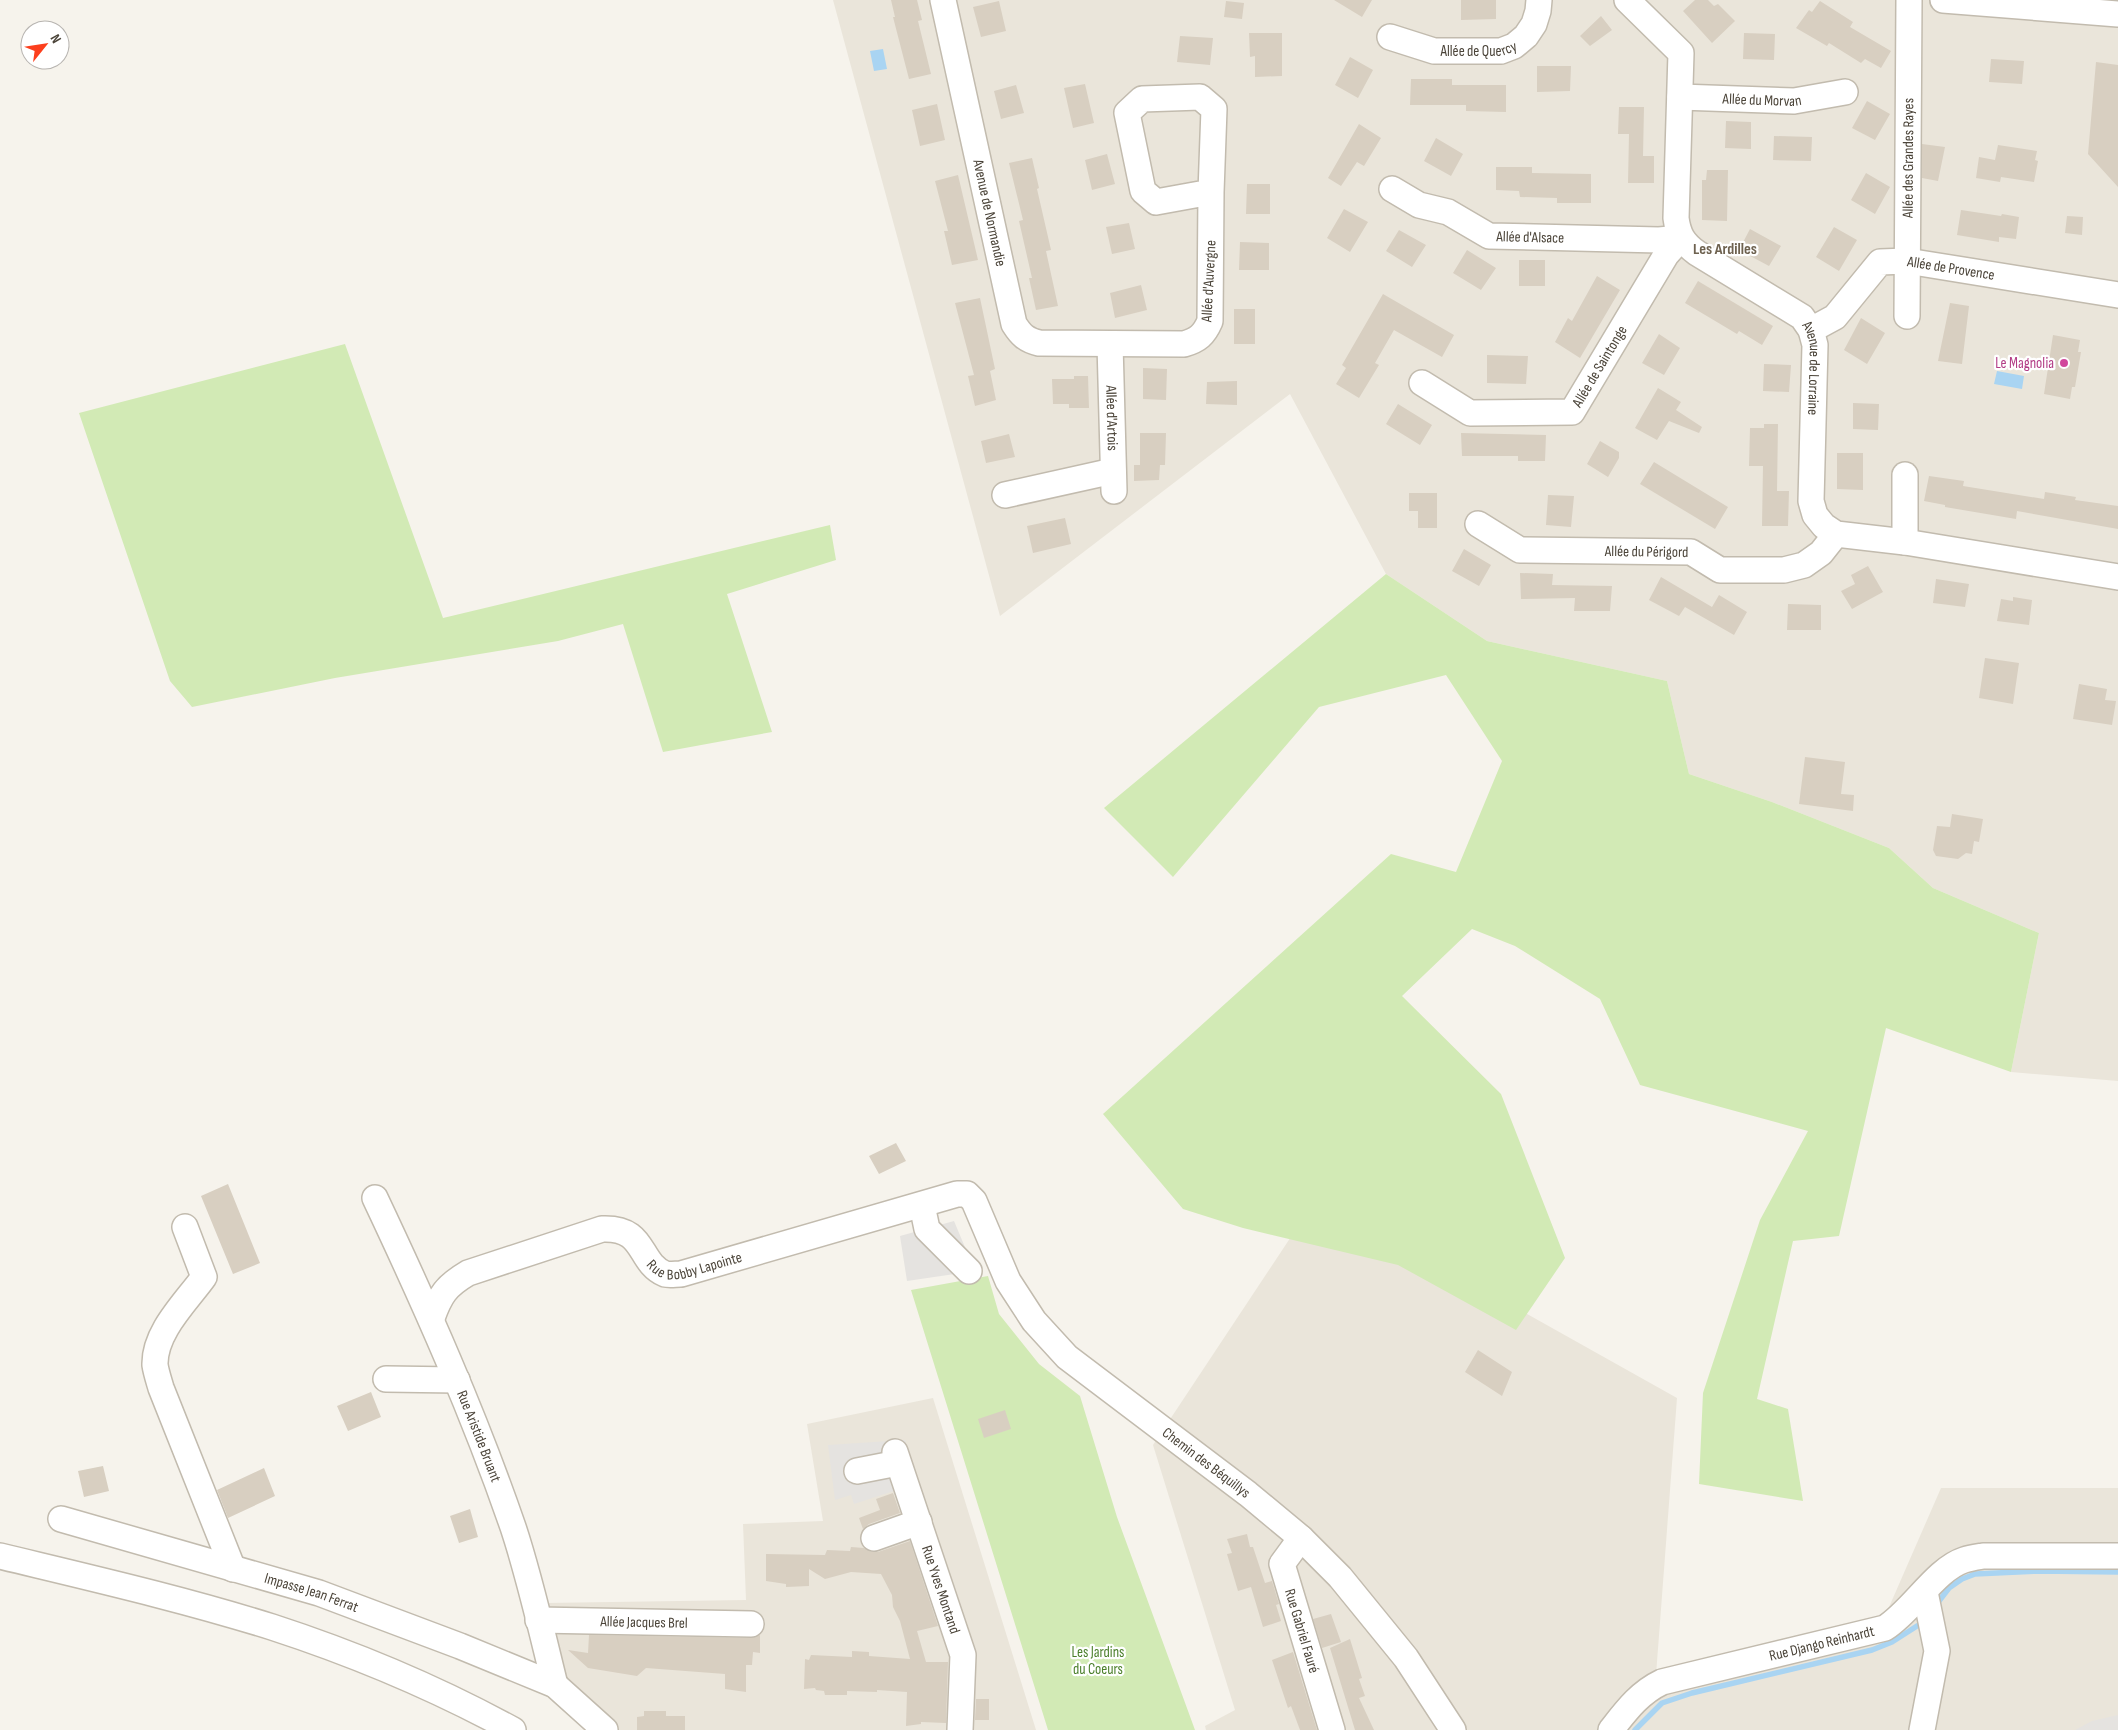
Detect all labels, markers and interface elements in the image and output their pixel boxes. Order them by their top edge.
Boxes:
north arrow [20,20,70,70]
text: N [47,31,65,46]
street label: Allée de Quercy [1439,36,1520,61]
street label: Allée du Morvan [1721,89,1803,111]
street label: Allée des Grandes Rayes [1898,98,1918,219]
street label: Avenue de Normandie [969,157,1011,268]
street label: Allée d'Alsace [1495,227,1564,247]
street label: Allée d'Auvergne [1197,240,1221,323]
district label: Les Ardilles [1693,240,1757,259]
street label: Allée de Provence [1905,252,1996,284]
street label: Avenue de Lorraine [1797,316,1825,415]
street label: Allée de Saintonge [1567,322,1631,411]
place label: Le Magnolia [1995,354,2054,373]
marker: Le Magnolia [2058,357,2070,369]
street label: Allée d'Artois [1102,384,1122,451]
street label: Allée du Périgord [1604,541,1689,561]
street label: Rue Bobby Lapointe [642,1247,744,1284]
street label: Rue Aristide Bruant [452,1387,506,1485]
street label: Chemin des Béquillys [1158,1423,1254,1502]
street label: Rue Yves Montand [917,1543,965,1636]
street label: Impasse Jean Ferrat [262,1568,362,1617]
street label: Rue Gabriel Fauré [1280,1586,1324,1675]
street label: Allée Jacques Brel [599,1612,688,1632]
street label: Rue Django Reinhardt [1767,1621,1877,1665]
park label: Les Jardins du Coeurs [1072,1643,1124,1679]

